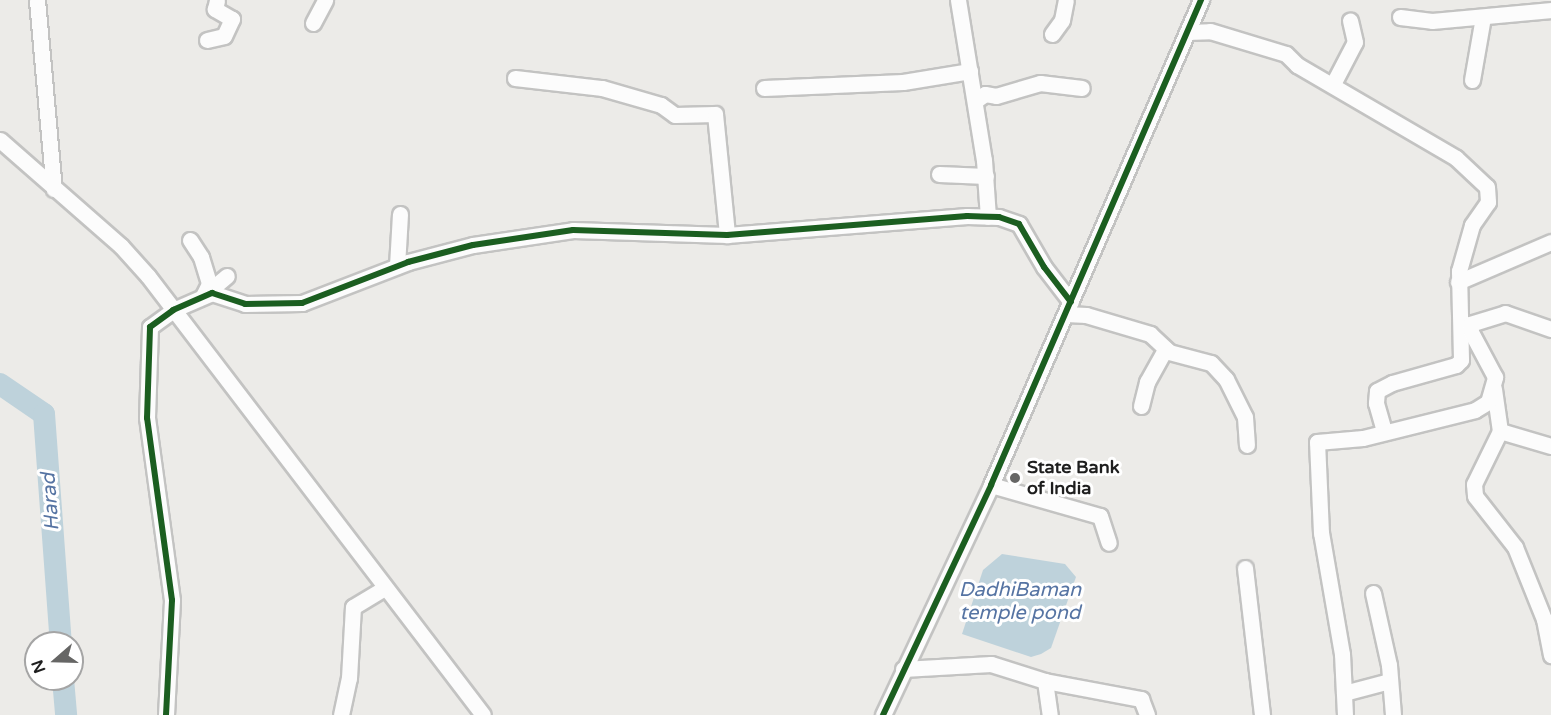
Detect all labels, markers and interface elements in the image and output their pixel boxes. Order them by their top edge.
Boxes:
place label: State Bank of India [1027,457,1119,500]
marker: State Bank of India [1008,471,1022,485]
water label: Harad [37,472,65,532]
water label: DadhiBaman temple pond [959,579,1081,626]
north arrow [24,631,84,691]
text: N [27,657,51,676]

